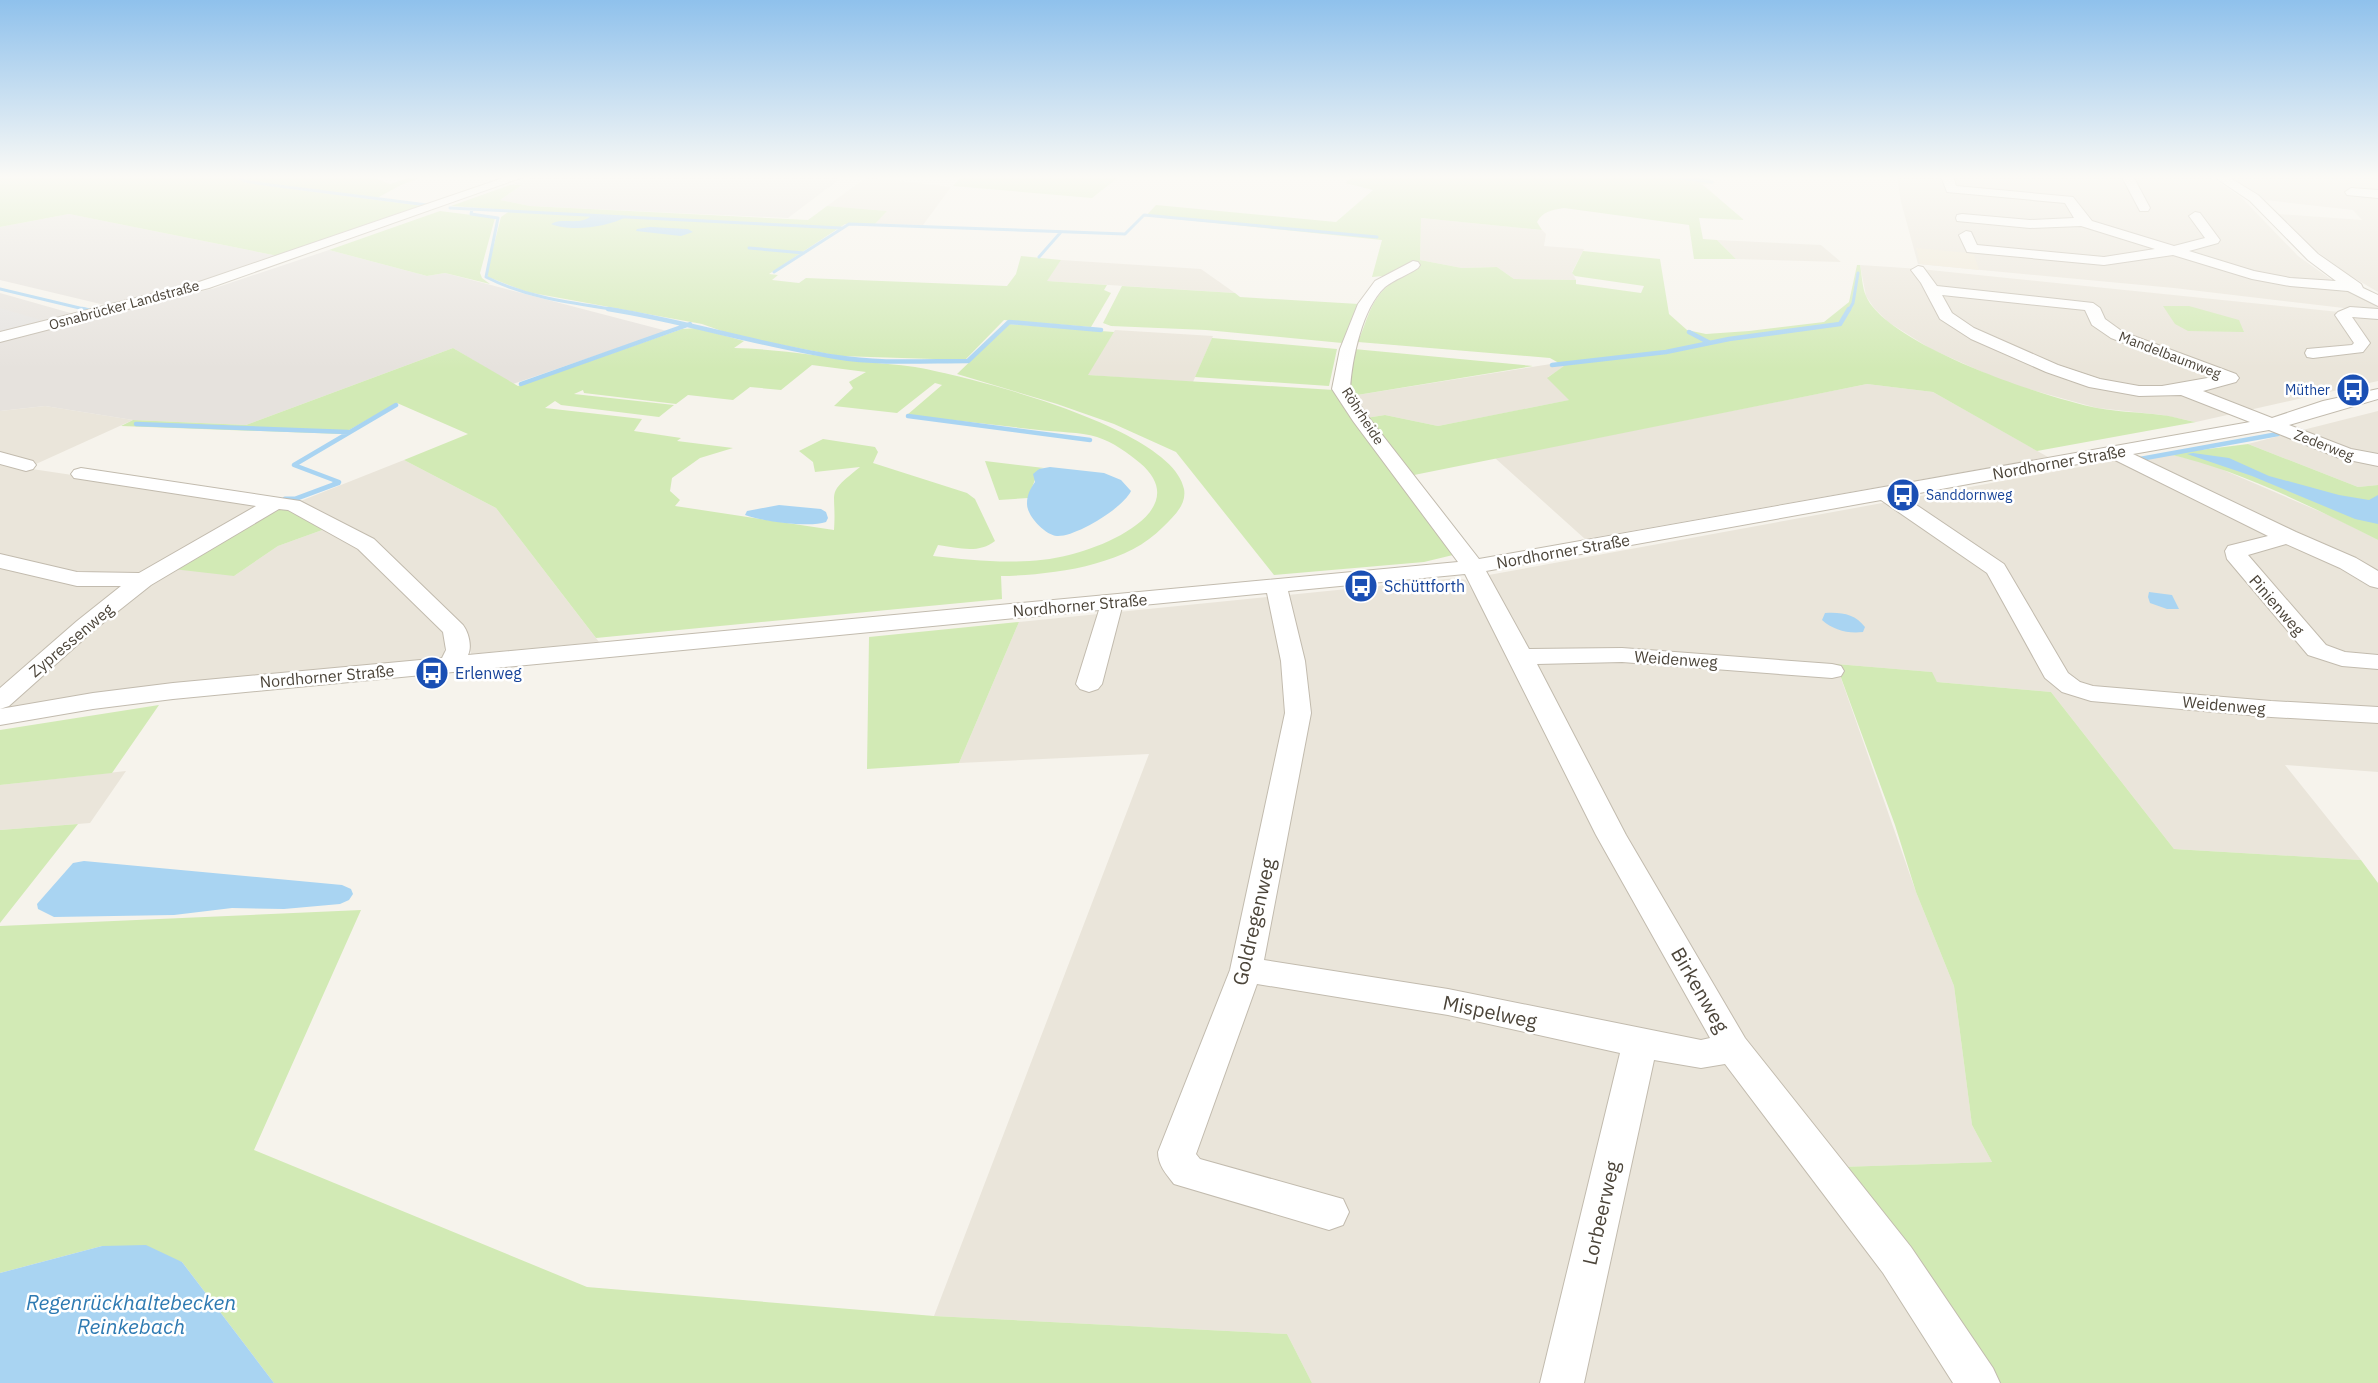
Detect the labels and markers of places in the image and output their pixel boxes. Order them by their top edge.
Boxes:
bus stop icon: Müther [2335,372,2371,408]
place label: Müther [2285,381,2330,399]
bus stop icon: Sanddornweg [1885,477,1921,513]
place label: Sanddornweg [1926,486,2013,504]
bus stop icon: Schüttforth [1343,568,1379,604]
place label: Schüttforth [1384,576,1465,596]
bus stop icon: Erlenweg [414,655,450,691]
place label: Erlenweg [455,663,522,683]

